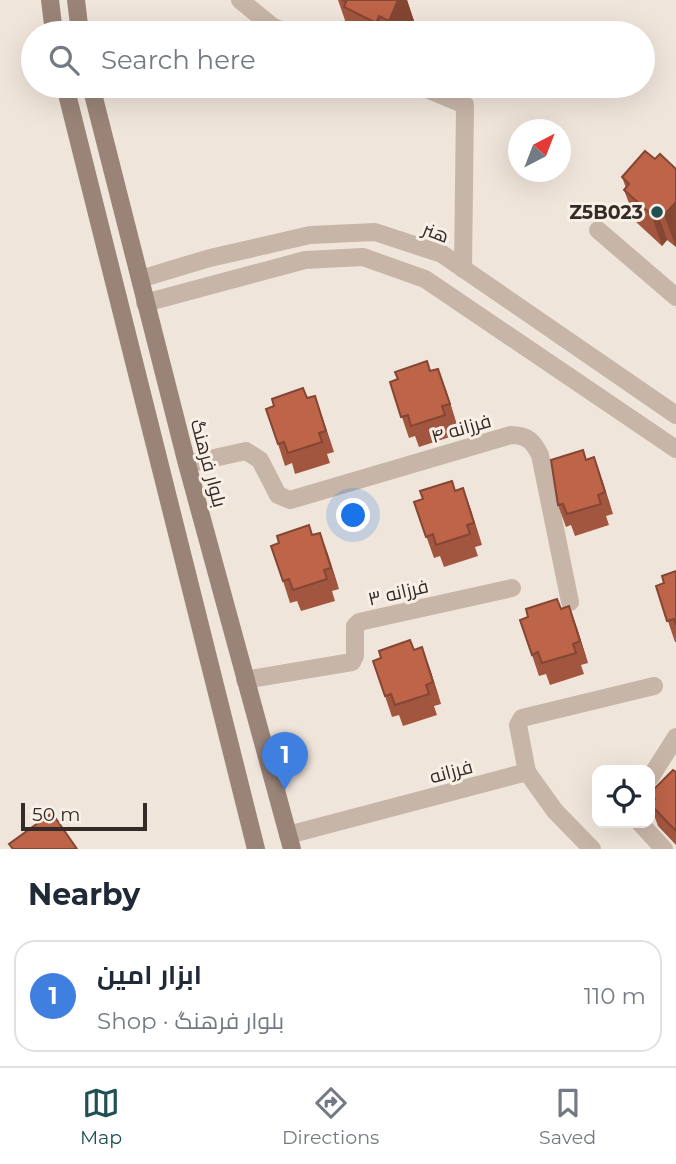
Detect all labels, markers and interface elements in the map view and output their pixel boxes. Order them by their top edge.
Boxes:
search box [21,21,655,98]
icon: search [45,41,83,79]
text: Search here [101,44,256,76]
north arrow [508,119,571,182]
place label: Z5B023 [569,201,643,224]
marker: Z5B023 [649,204,665,220]
street label: هنر [418,217,452,248]
street label: فرزانه ۴ [429,409,494,448]
street label: بلوار فرهنگ [186,416,231,510]
your location [336,498,370,532]
street label: فرزانه ۳ [366,574,431,611]
pin: 1 [262,732,308,790]
street label: فرزانه [427,755,475,788]
map controls [592,765,655,828]
button: locate [592,765,655,828]
scale bar [21,800,147,832]
text: 50 m [32,803,80,826]
text: Nearby [28,876,140,913]
text: ابزار امین [97,959,202,991]
text: 1 [48,982,58,1010]
text: 110 m [584,982,646,1010]
text: Shop · بلوار فرهنگ [97,1007,284,1035]
tab: Map [80,1084,122,1149]
tab: Directions [282,1084,379,1149]
tab: Saved [539,1084,596,1149]

